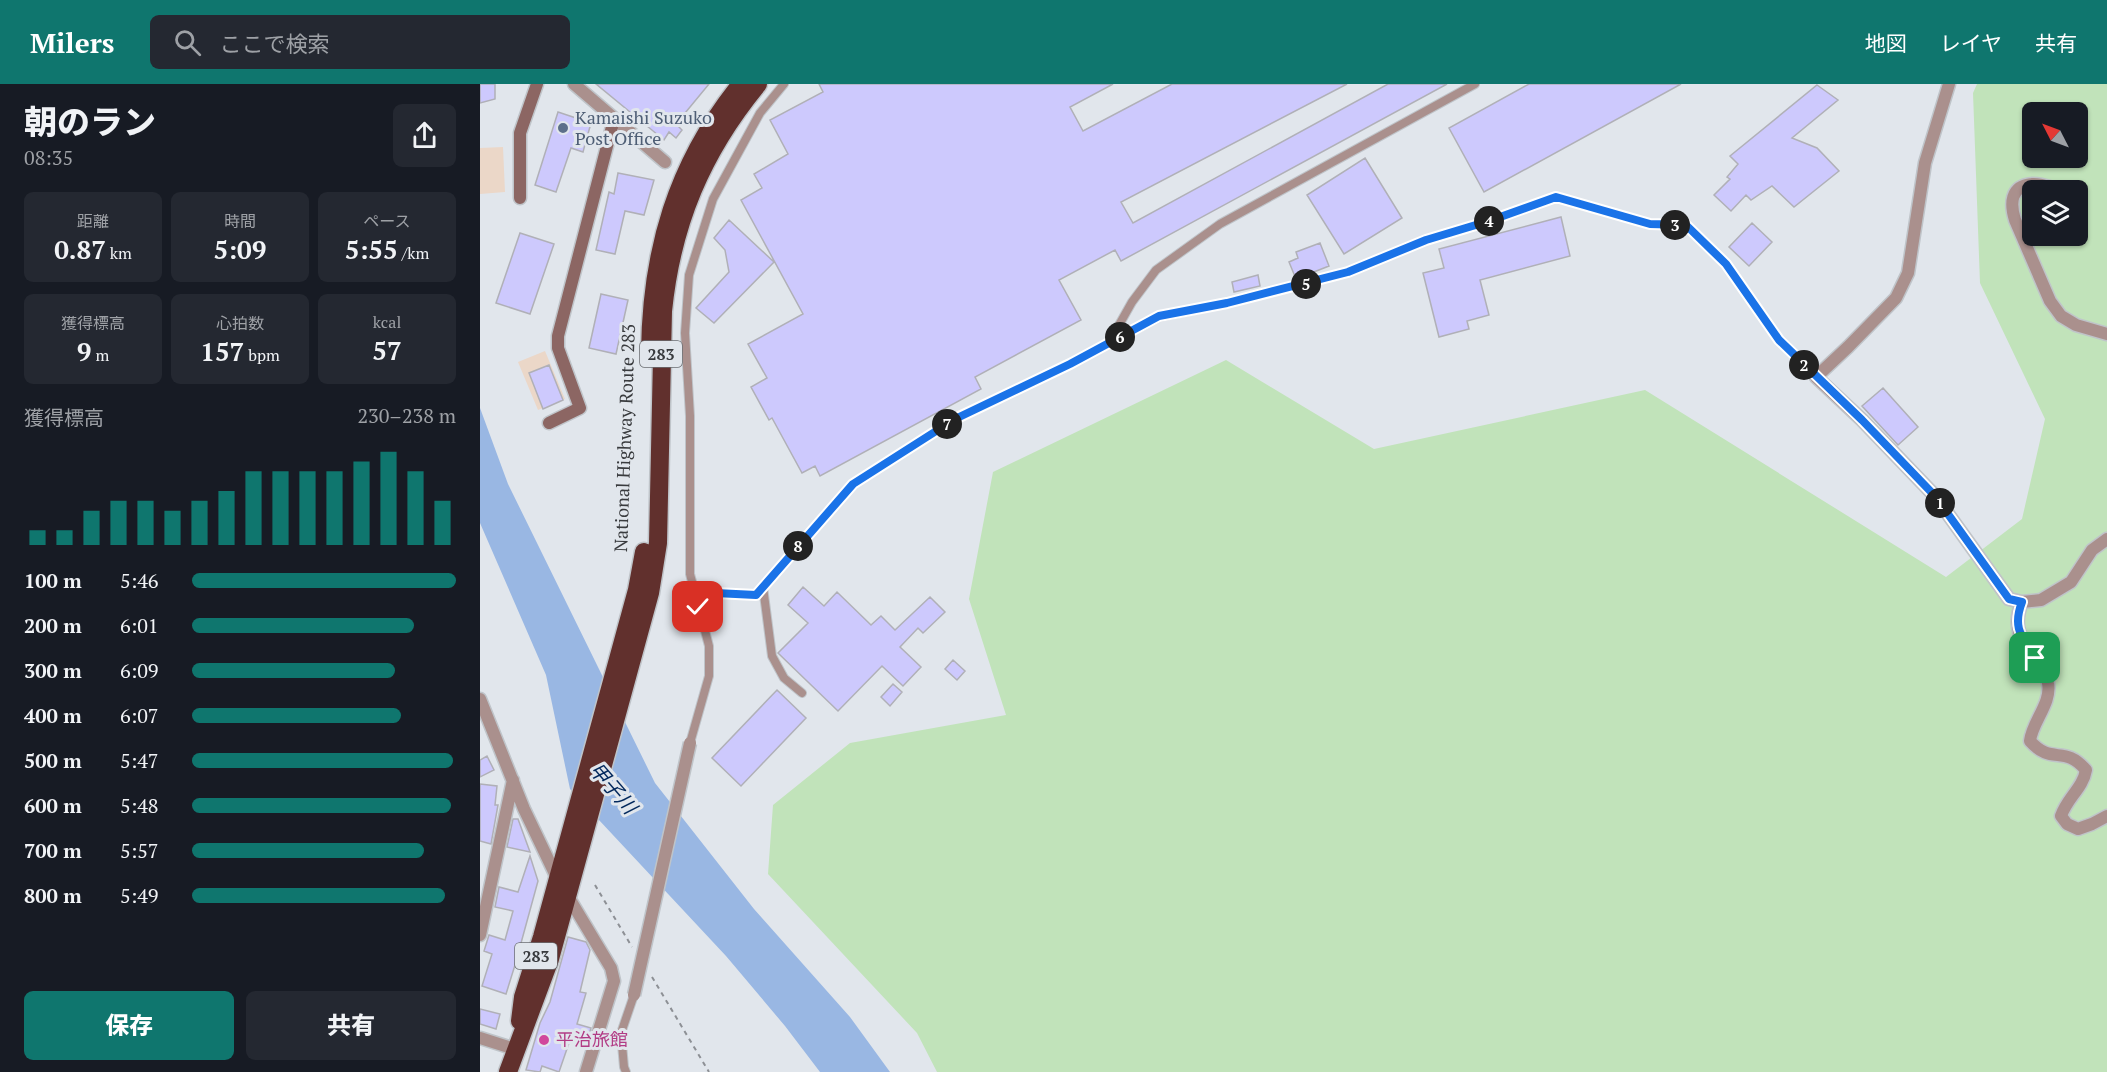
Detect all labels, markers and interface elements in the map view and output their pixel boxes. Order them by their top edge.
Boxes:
search box [150,15,570,69]
text: Milers [30,24,114,61]
icon: search [171,26,204,59]
text: ここで検索 [219,29,329,58]
text: 地図 [1865,29,1907,57]
text: レイヤ [1940,29,2002,57]
text: 共有 [2035,29,2077,57]
text: 朝のラン [24,100,156,143]
north arrow [2022,102,2088,168]
map controls [2022,102,2088,246]
button: share [393,104,456,167]
place label: Kamaishi Suzuko Post Office [575,105,712,150]
marker: Kamaishi Suzuko Post Office [556,121,570,135]
text: 08:35 [24,144,73,171]
button: layers [2022,180,2088,246]
pin: 4 [1474,206,1504,236]
text: 距離 [77,210,109,232]
text: 時間 [224,210,256,232]
text: ペース [363,210,411,232]
text: 4 [1484,210,1494,232]
pin: 3 [1660,210,1690,240]
text: 3 [1670,214,1680,236]
text: 0.87 [54,232,106,266]
text: 5:09 [214,232,267,266]
text: 5:55 [345,232,398,266]
text: km [106,242,132,264]
text: /km [398,242,429,264]
pin: 5 [1291,269,1321,299]
text: 5 [1301,273,1311,295]
text: kcal [373,311,401,333]
text: 獲得標高 [61,312,125,334]
text: 心拍数 [216,312,264,334]
pin: 6 [1105,322,1135,352]
street label: National Highway Route 283 [608,323,640,553]
text: 6 [1115,326,1125,348]
text: 57 [372,333,402,367]
text: 9 [77,334,92,368]
text: 157 [200,334,244,368]
road number: 283 [640,341,682,367]
text: m [92,344,109,366]
text: bpm [244,344,280,366]
pin: 2 [1789,350,1819,380]
text: 2 [1799,354,1809,376]
text: 230–238 m [357,402,456,429]
text: 獲得標高 [24,404,104,431]
pin: 7 [932,409,962,439]
text: 7 [942,413,952,435]
pin: 1 [1925,488,1955,518]
text: 1 [1935,492,1945,514]
pin: 8 [783,531,813,561]
text: 8 [793,535,803,557]
text: 100 m [24,567,82,594]
text: 5:46 [120,567,159,594]
pin [672,581,723,632]
icon: check [681,590,714,623]
text: 200 m [24,612,82,639]
text: 6:01 [120,612,159,639]
pin [2009,632,2060,683]
icon: arrive [2018,641,2051,674]
text: 300 m [24,657,82,684]
text: 6:09 [120,657,159,684]
text: 400 m [24,702,82,729]
text: 6:07 [120,702,159,729]
text: 500 m [24,747,82,774]
text: 5:47 [120,747,159,774]
water label: 甲子川 [584,756,645,821]
text: 600 m [24,792,82,819]
text: 5:48 [120,792,159,819]
text: 700 m [24,837,82,864]
text: 5:57 [120,837,159,864]
text: 800 m [24,882,82,909]
text: 5:49 [120,882,159,909]
road number: 283 [515,943,557,969]
button: 保存 [24,991,234,1060]
button: 共有 [246,991,456,1060]
place label: 平治旅館 [556,1027,628,1051]
marker: 平治旅館 [537,1033,551,1047]

